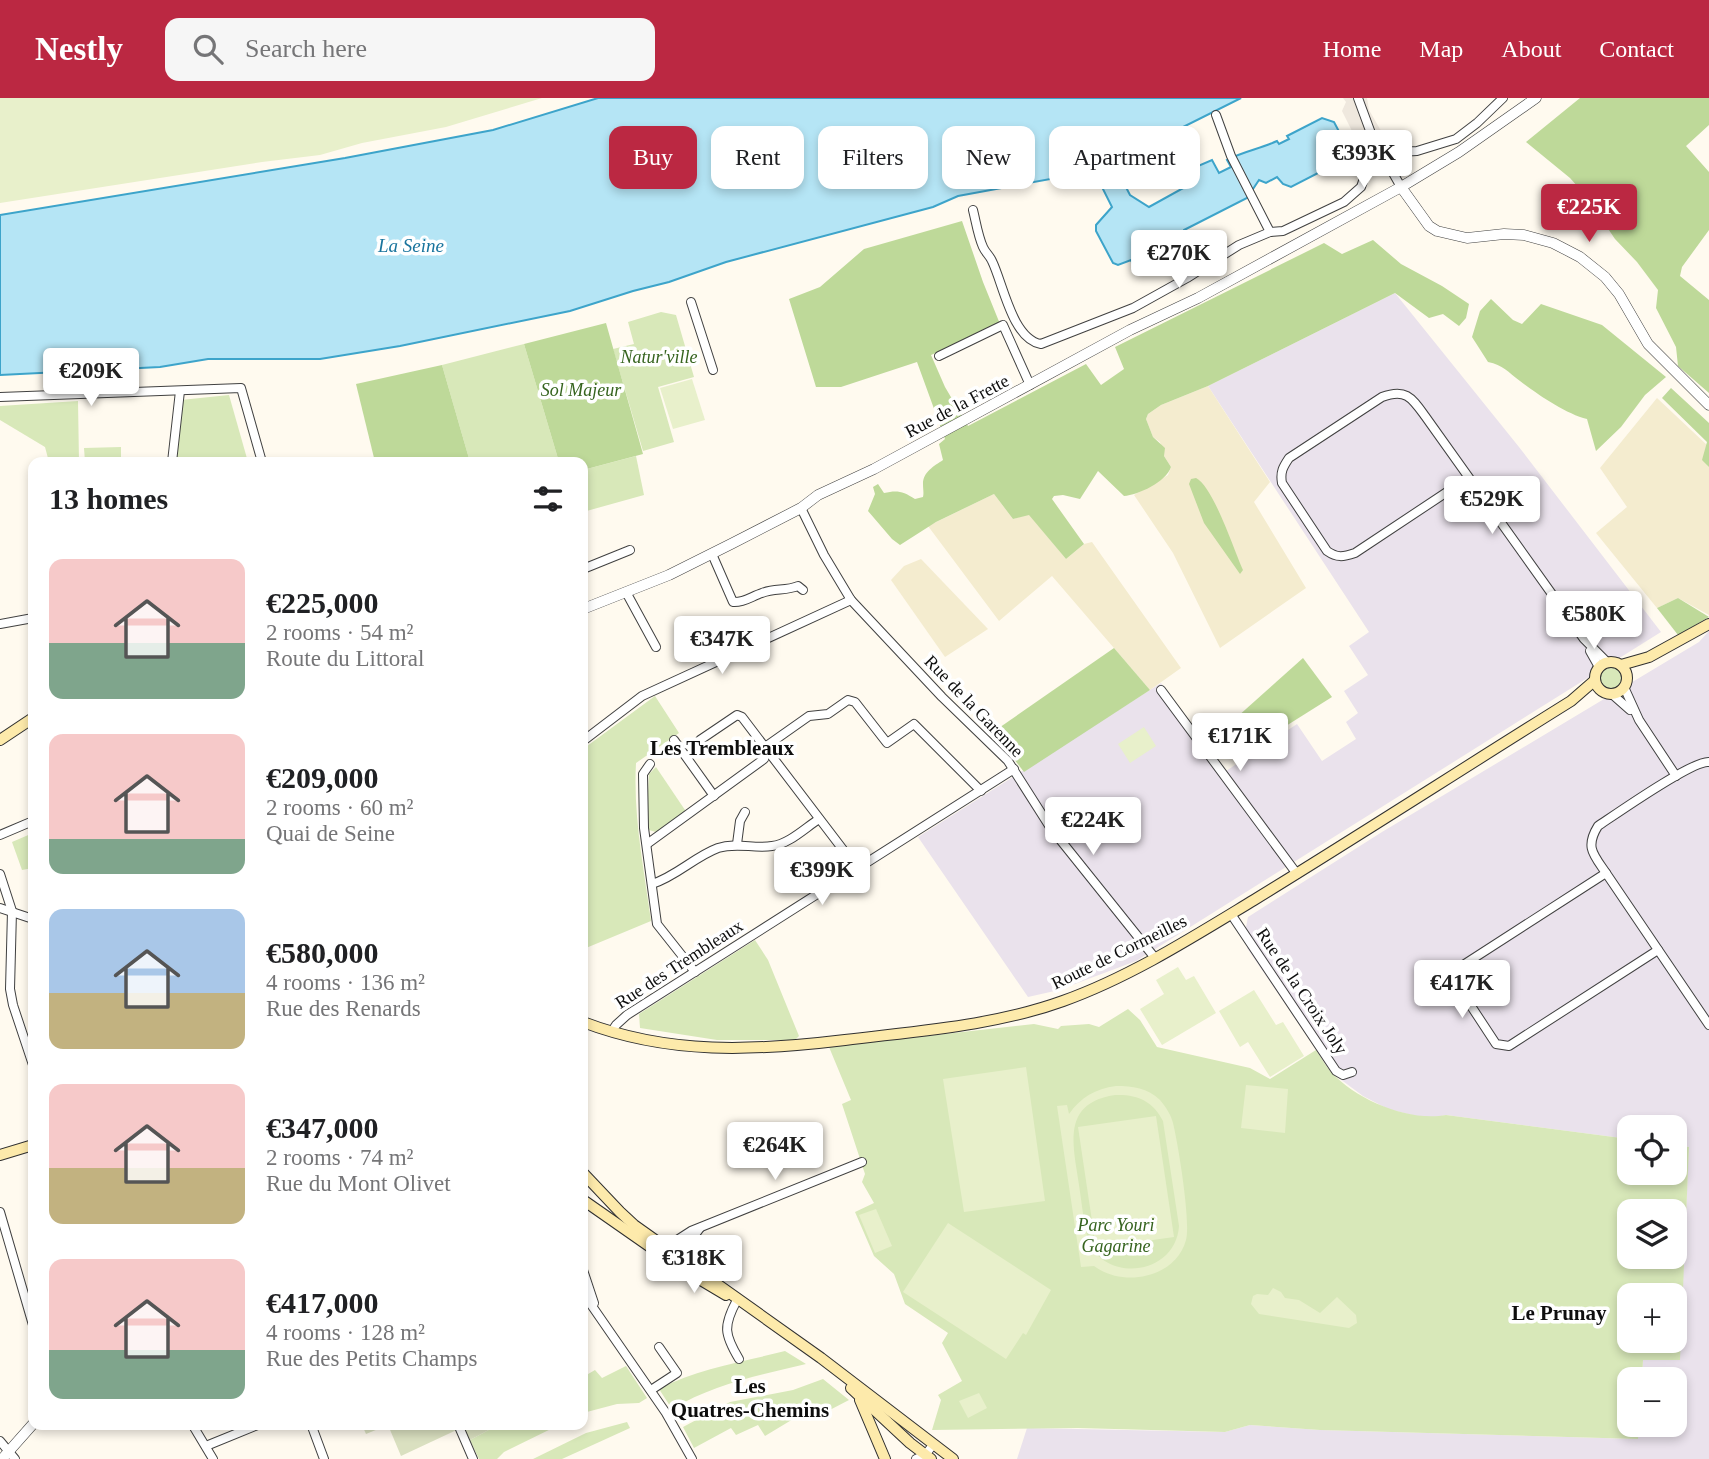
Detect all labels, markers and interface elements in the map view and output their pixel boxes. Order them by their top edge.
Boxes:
search box [165,18,655,81]
icon: search [189,30,227,68]
text: Nestly [35,31,123,67]
text: Search here [245,34,367,63]
text: Home [1323,36,1381,62]
text: Map [1419,36,1463,62]
text: About [1501,36,1561,62]
text: Contact [1599,36,1674,62]
chip: Buy [609,126,697,189]
chip: Rent [711,126,804,189]
chip: Filters [818,126,928,189]
chip: New [942,126,1035,189]
chip: Apartment [1049,126,1200,189]
pin: €393K [1315,130,1413,190]
text: €393K [1332,140,1396,165]
pin: €225K [1540,184,1638,244]
text: €225K [1557,194,1621,219]
pin: €270K [1130,230,1228,290]
water label: La Seine [377,235,444,256]
text: €270K [1147,240,1211,265]
park label: Natur'ville [620,347,697,367]
pin: €209K [42,348,140,408]
text: €209K [59,358,123,383]
street label: Rue de la Frette [902,370,1012,442]
park label: Sol Majeur [541,380,622,400]
pin: €529K [1443,476,1541,536]
icon: filters [529,480,567,518]
text: 13 homes [49,482,168,515]
text: €529K [1460,486,1524,511]
text: €225,000 [266,586,379,619]
icon: home [105,587,189,671]
pin: €580K [1545,592,1643,651]
text: €580K [1562,601,1626,626]
pin: €347K [673,616,771,676]
text: 2 rooms · 54 m² [266,620,413,645]
text: €347K [690,626,754,651]
text: Route du Littoral [266,646,424,671]
street label: Rue de la Garenne [920,651,1028,761]
pin: €171K [1191,714,1289,773]
text: €171K [1208,723,1272,748]
district label: Les Trembleaux [650,736,795,760]
text: €209,000 [266,761,379,794]
icon: home [105,762,189,846]
text: 2 rooms · 60 m² [266,795,413,820]
pin: €224K [1044,798,1142,857]
text: €224K [1061,807,1125,832]
text: Quai de Seine [266,821,395,846]
pin: €399K [773,848,871,907]
text: €399K [790,857,854,882]
street label: Route de Cormeilles [1048,911,1190,993]
street label: Rue des Trembleaux [611,915,747,1013]
street label: Rue de la Croix Joly [1252,924,1352,1058]
text: €580,000 [266,936,379,969]
icon: home [105,937,189,1021]
pin: €417K [1413,960,1511,1020]
text: 4 rooms · 136 m² [266,970,425,995]
text: €417K [1430,970,1494,995]
text: Rue des Renards [266,996,421,1021]
text: €347,000 [266,1111,379,1144]
icon: home [105,1112,189,1196]
map controls [1617,1115,1687,1437]
button: locate [1617,1115,1687,1185]
pin: €264K [726,1122,824,1182]
text: €264K [743,1132,807,1157]
text: 2 rooms · 74 m² [266,1145,413,1170]
text: Rue du Mont Olivet [266,1171,451,1196]
button: layers [1617,1199,1687,1269]
park label: Parc Youri Gagarine [1076,1215,1155,1256]
pin: €318K [645,1236,743,1295]
text: €318K [662,1245,726,1270]
button: + [1617,1283,1687,1353]
text: €417,000 [266,1286,379,1319]
icon: home [105,1287,189,1371]
district label: Le Prunay [1511,1301,1607,1325]
text: 4 rooms · 128 m² [266,1320,425,1345]
text: Rue des Petits Champs [266,1346,477,1371]
button: − [1617,1367,1687,1437]
district label: Les Quatres-Chemins [671,1374,829,1422]

